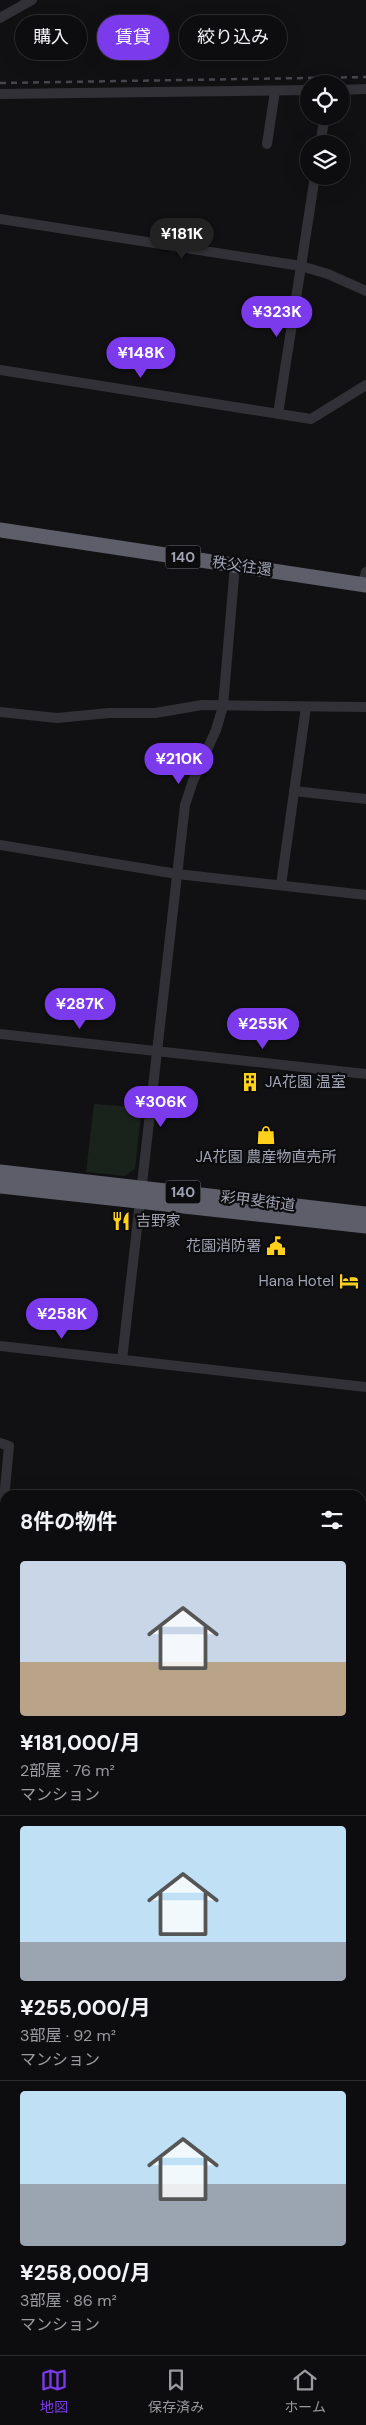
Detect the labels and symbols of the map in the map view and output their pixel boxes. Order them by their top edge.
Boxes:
pin: ¥181K [147,218,217,260]
pin: ¥323K [242,296,312,338]
pin: ¥148K [106,336,176,379]
road number: 140 [166,546,200,568]
street label: 秩父往還 [211,552,273,580]
pin: ¥210K [144,742,214,785]
pin: ¥287K [45,988,115,1030]
pin: ¥255K [228,1008,298,1050]
building icon: JA花園 温室 [239,1071,261,1093]
place label: JA花園 温室 [265,1072,346,1092]
pin: ¥306K [126,1086,196,1128]
shop icon: JA花園 農産物直売所 [255,1124,277,1146]
place label: JA花園 農産物直売所 [195,1147,337,1167]
road number: 140 [166,1180,200,1204]
street label: 彩甲斐街道 [220,1187,296,1215]
restaurant icon: 吉野家 [110,1210,132,1232]
place label: 吉野家 [136,1211,181,1231]
public building icon: 花園消防署 [265,1235,287,1257]
place label: 花園消防署 [186,1236,261,1256]
hotel icon: Hana Hotel [338,1270,360,1292]
place label: Hana Hotel [259,1271,334,1291]
pin: ¥258K [27,1298,97,1340]

